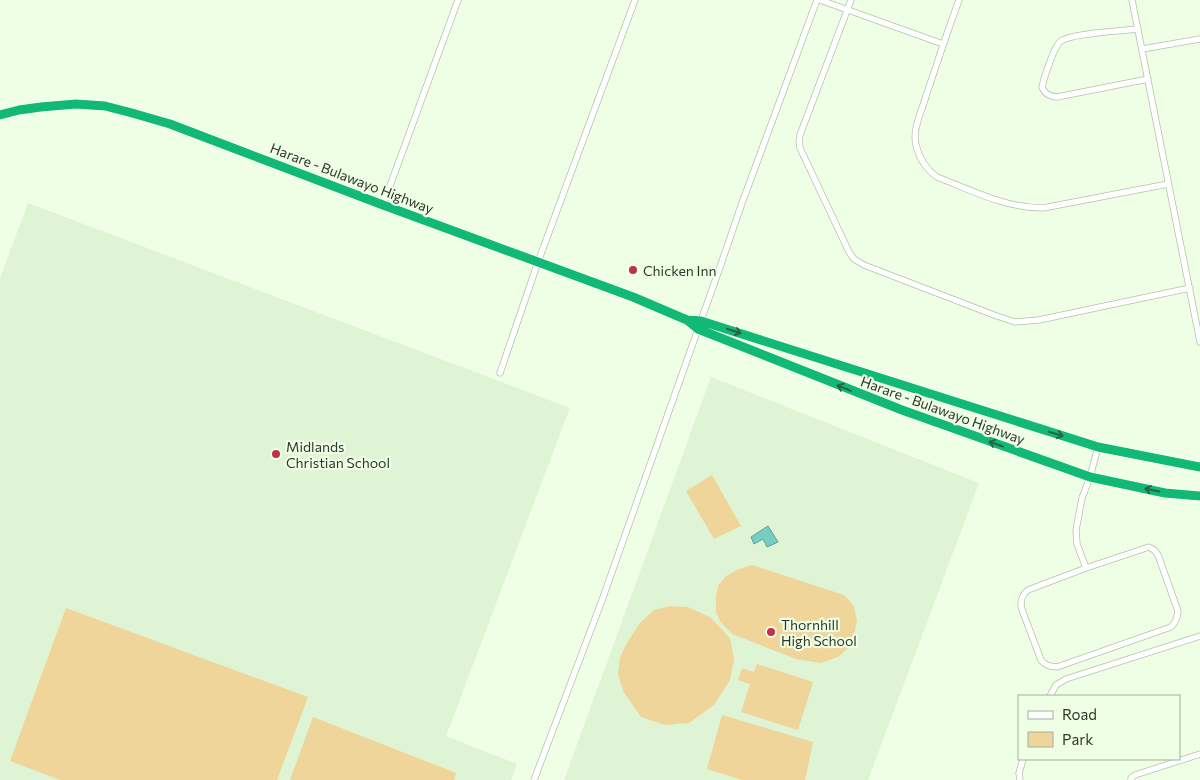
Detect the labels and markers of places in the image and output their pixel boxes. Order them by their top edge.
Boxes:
place label: Chicken Inn [643,262,716,279]
marker: Chicken Inn [627,264,639,276]
place label: Midlands Christian School [286,438,390,471]
marker: Midlands Christian School [270,448,282,460]
place label: Thornhill High School [781,616,857,649]
marker: Thornhill High School [765,626,777,638]

